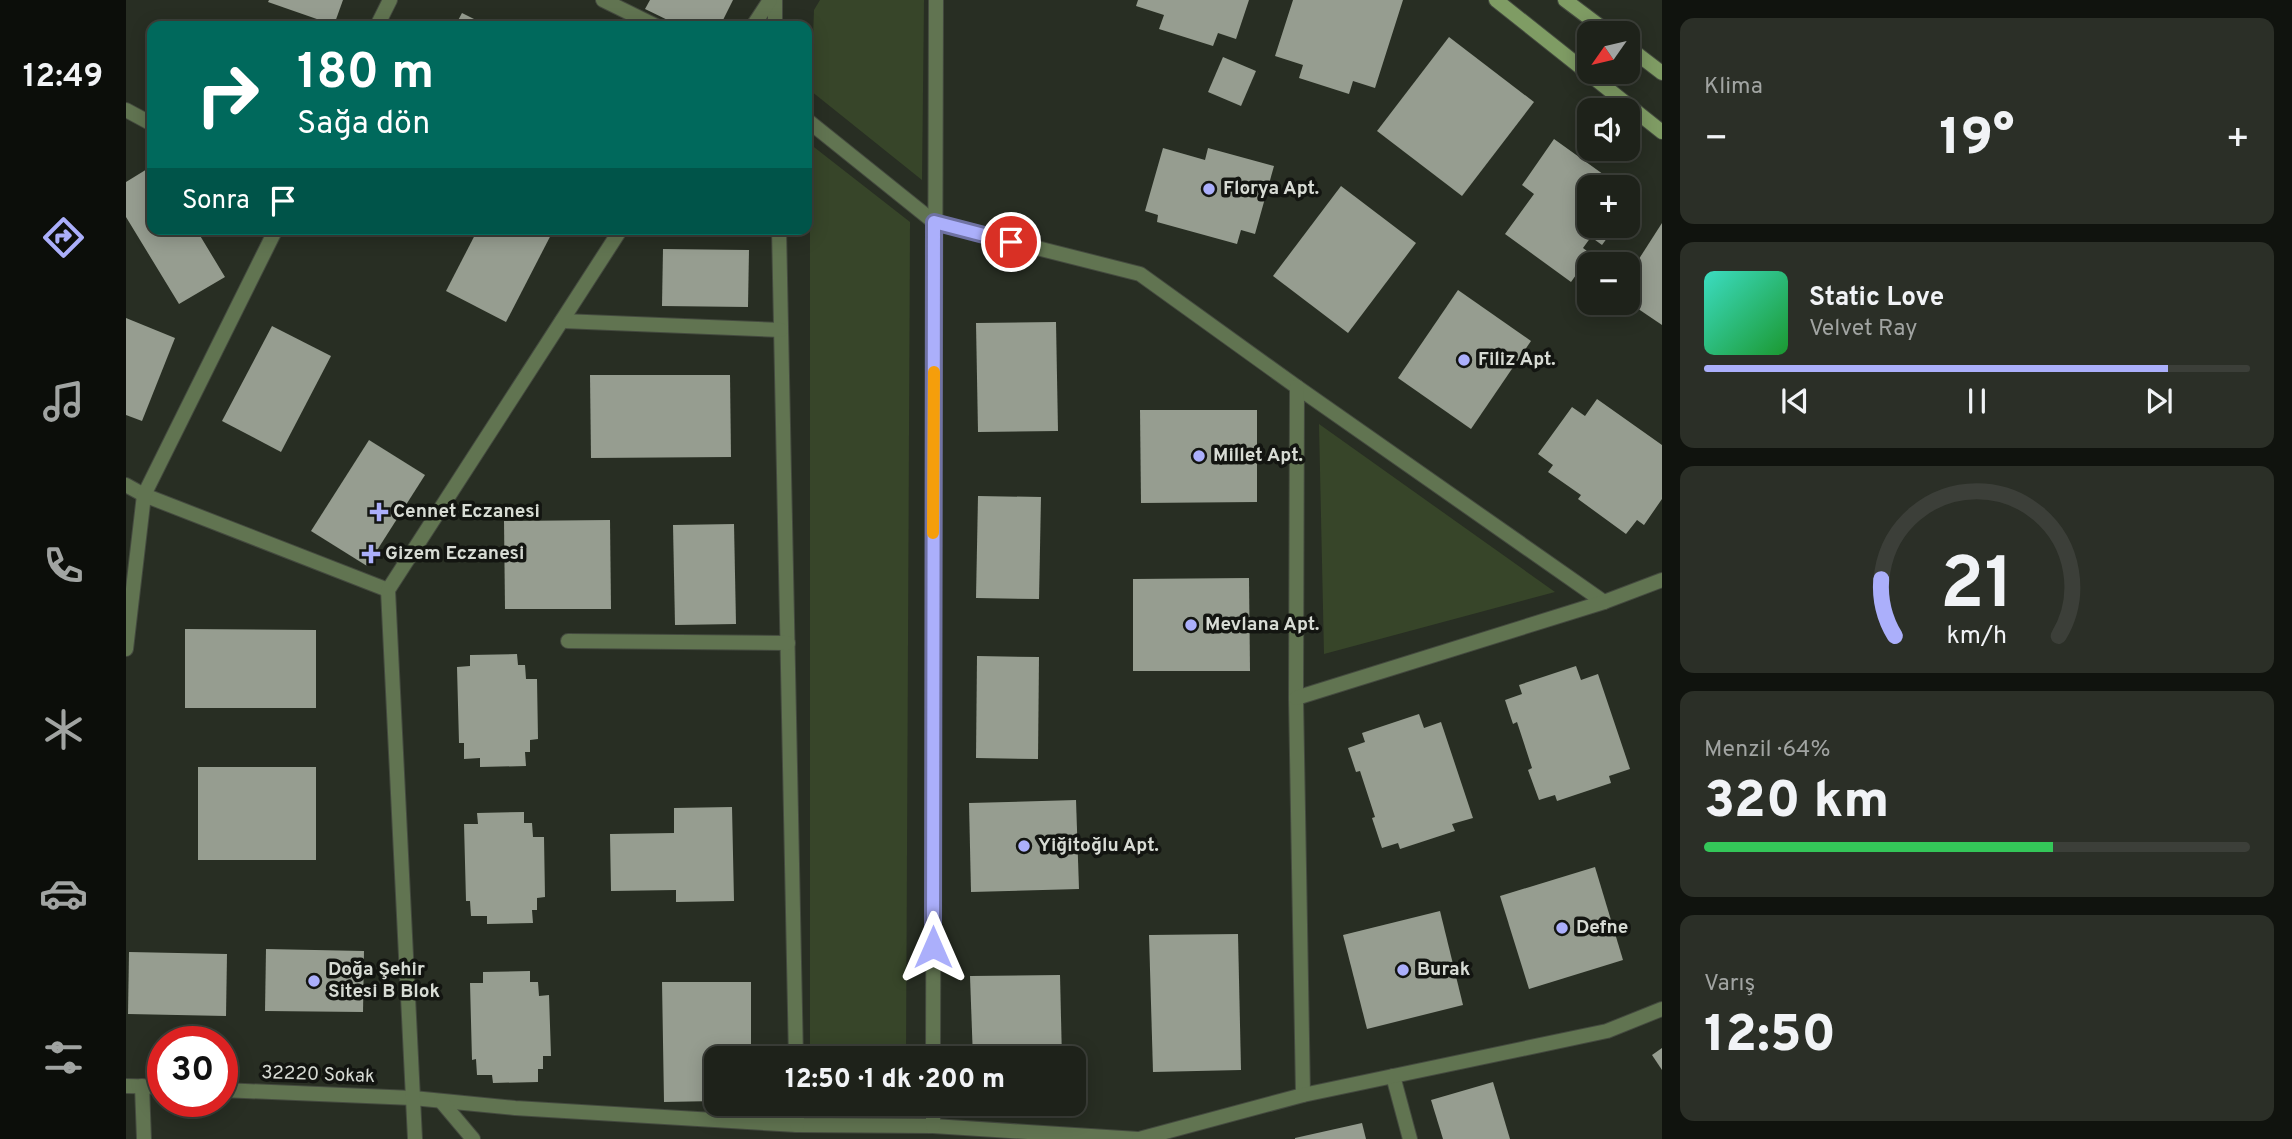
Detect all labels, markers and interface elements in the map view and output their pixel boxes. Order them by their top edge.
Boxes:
north arrow [1577,21,1640,84]
map controls [1577,21,1640,315]
text: 180 m [297,44,434,106]
icon: right [182,49,273,140]
text: 12:49 [23,58,103,98]
text: Klima [1704,73,1763,102]
button: sound [1577,98,1640,161]
text: Sağa dön [297,105,430,145]
text: 19° [1939,107,2015,173]
text: − [1704,116,1729,165]
text: + [2225,116,2250,165]
button: + [1577,175,1640,238]
place label: Florya Apt. [1223,177,1319,201]
marker: Florya Apt. [1201,181,1217,197]
icon: arrive [264,182,302,220]
text: Sonra [182,185,250,218]
pin [981,212,1041,272]
icon: directions [39,213,88,262]
icon: arrive [992,223,1030,261]
button: − [1577,252,1640,315]
text: Static Love [1809,282,1944,315]
text: Velvet Ray [1809,315,1917,344]
place label: Filiz Apt. [1478,348,1556,372]
marker: Filiz Apt. [1456,352,1472,368]
icon: music [39,377,88,426]
icon: previous [1776,382,1814,420]
icon: pause [1958,382,1996,420]
icon: next [2140,382,2178,420]
place label: Millet Apt. [1213,444,1303,468]
marker: Millet Apt. [1191,448,1207,464]
place label: Cennet Eczanesi [393,500,540,524]
marker: Cennet Eczanesi [371,504,387,520]
icon: phone [39,541,88,590]
place label: Gizem Eczanesi [385,542,524,566]
text: 21 [1940,542,2014,634]
marker: Gizem Eczanesi [363,546,379,562]
place label: Mevlana Apt. [1205,613,1319,637]
marker: Mevlana Apt. [1183,617,1199,633]
text: km/h [1947,620,2007,652]
icon: climate [39,705,88,754]
text: Menzil · 64% [1704,736,1830,765]
text: 320 km [1704,770,1889,836]
place label: Yiğitoğlu Apt. [1038,834,1159,858]
marker: Yiğitoğlu Apt. [1016,838,1032,854]
icon: car [39,869,88,918]
position arrow [896,910,970,984]
place label: Defne [1576,916,1628,940]
marker: Defne [1554,920,1570,936]
place label: Doğa Şehir Sitesi B Blok [328,958,441,1004]
place label: Burak [1417,958,1471,982]
marker: Burak [1395,962,1411,978]
text: Varış [1704,970,1755,999]
marker: Doğa Şehir Sitesi B Blok [306,973,322,989]
text: 12:50 [1704,1004,1836,1070]
speed limit sign: 30 [147,1026,238,1117]
icon: filters [39,1033,88,1082]
street label: 32220 Sokak [261,1061,375,1089]
text: 12:50 · 1 dk · 200 m [785,1064,1005,1097]

